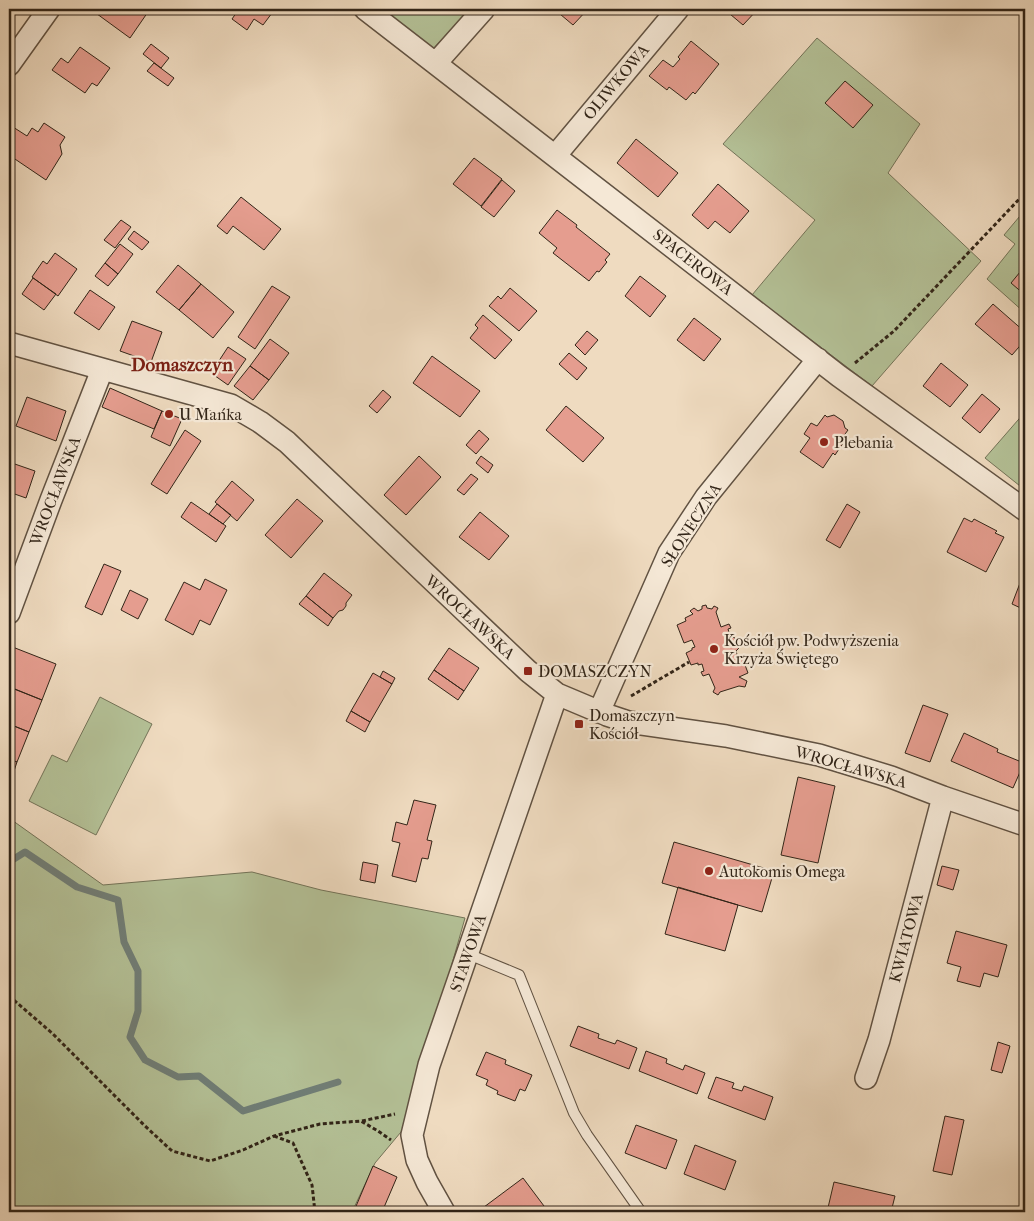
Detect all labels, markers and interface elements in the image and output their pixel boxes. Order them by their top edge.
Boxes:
street label: OLIWKOWA [579,40,653,123]
street label: SPACEROWA [649,225,737,300]
district label: Domaszczyn [131,354,234,376]
place label: U Mańka [179,405,242,424]
marker: U Mańka [163,408,175,420]
street label: WROCŁAWSKA [25,433,85,549]
place label: Plebania [834,433,894,452]
marker: Plebania [818,436,830,448]
street label: SŁONECZNA [657,479,725,570]
street label: WROCŁAWSKA [421,570,519,664]
place label: Kościół pw. Podwyższenia Krzyża Świętego [724,631,900,668]
marker: Kościół pw. Podwyższenia Krzyża Świętego [708,643,720,655]
place label: DOMASZCZYN [538,662,652,681]
marker: DOMASZCZYN [522,665,534,677]
place label: Domaszczyn Kościół [589,706,676,743]
marker: Domaszczyn Kościół [573,718,585,730]
street label: WROCŁAWSKA [792,742,910,792]
place label: Autokomis Omega [718,862,846,881]
marker: Autokomis Omega [703,865,715,877]
street label: KWIATOWA [885,891,927,985]
street label: STAWOWA [446,911,490,994]

